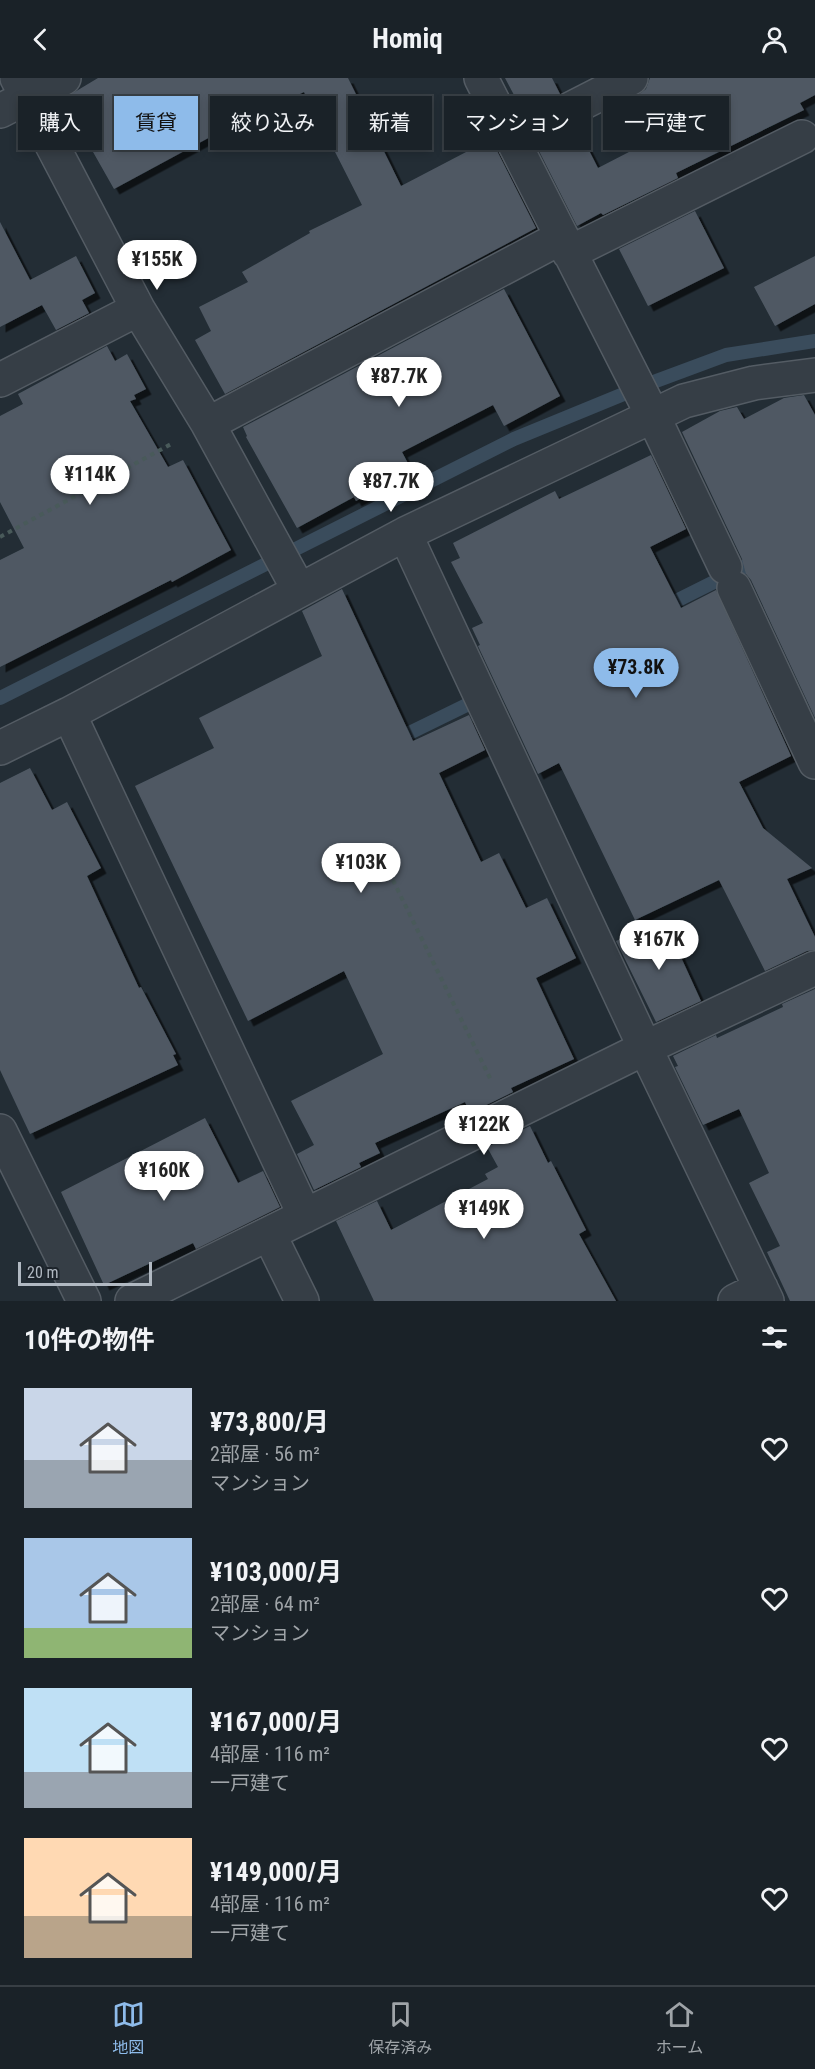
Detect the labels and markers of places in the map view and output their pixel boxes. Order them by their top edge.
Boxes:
pin: ¥155K [115,240,199,291]
pin: ¥87.7K [350,357,448,408]
pin: ¥114K [48,455,132,506]
pin: ¥87.7K [342,462,440,513]
pin: ¥73.8K [587,648,685,699]
pin: ¥103K [319,843,403,894]
pin: ¥167K [617,920,701,971]
pin: ¥122K [442,1105,526,1156]
pin: ¥160K [122,1151,206,1202]
pin: ¥149K [442,1189,526,1240]

